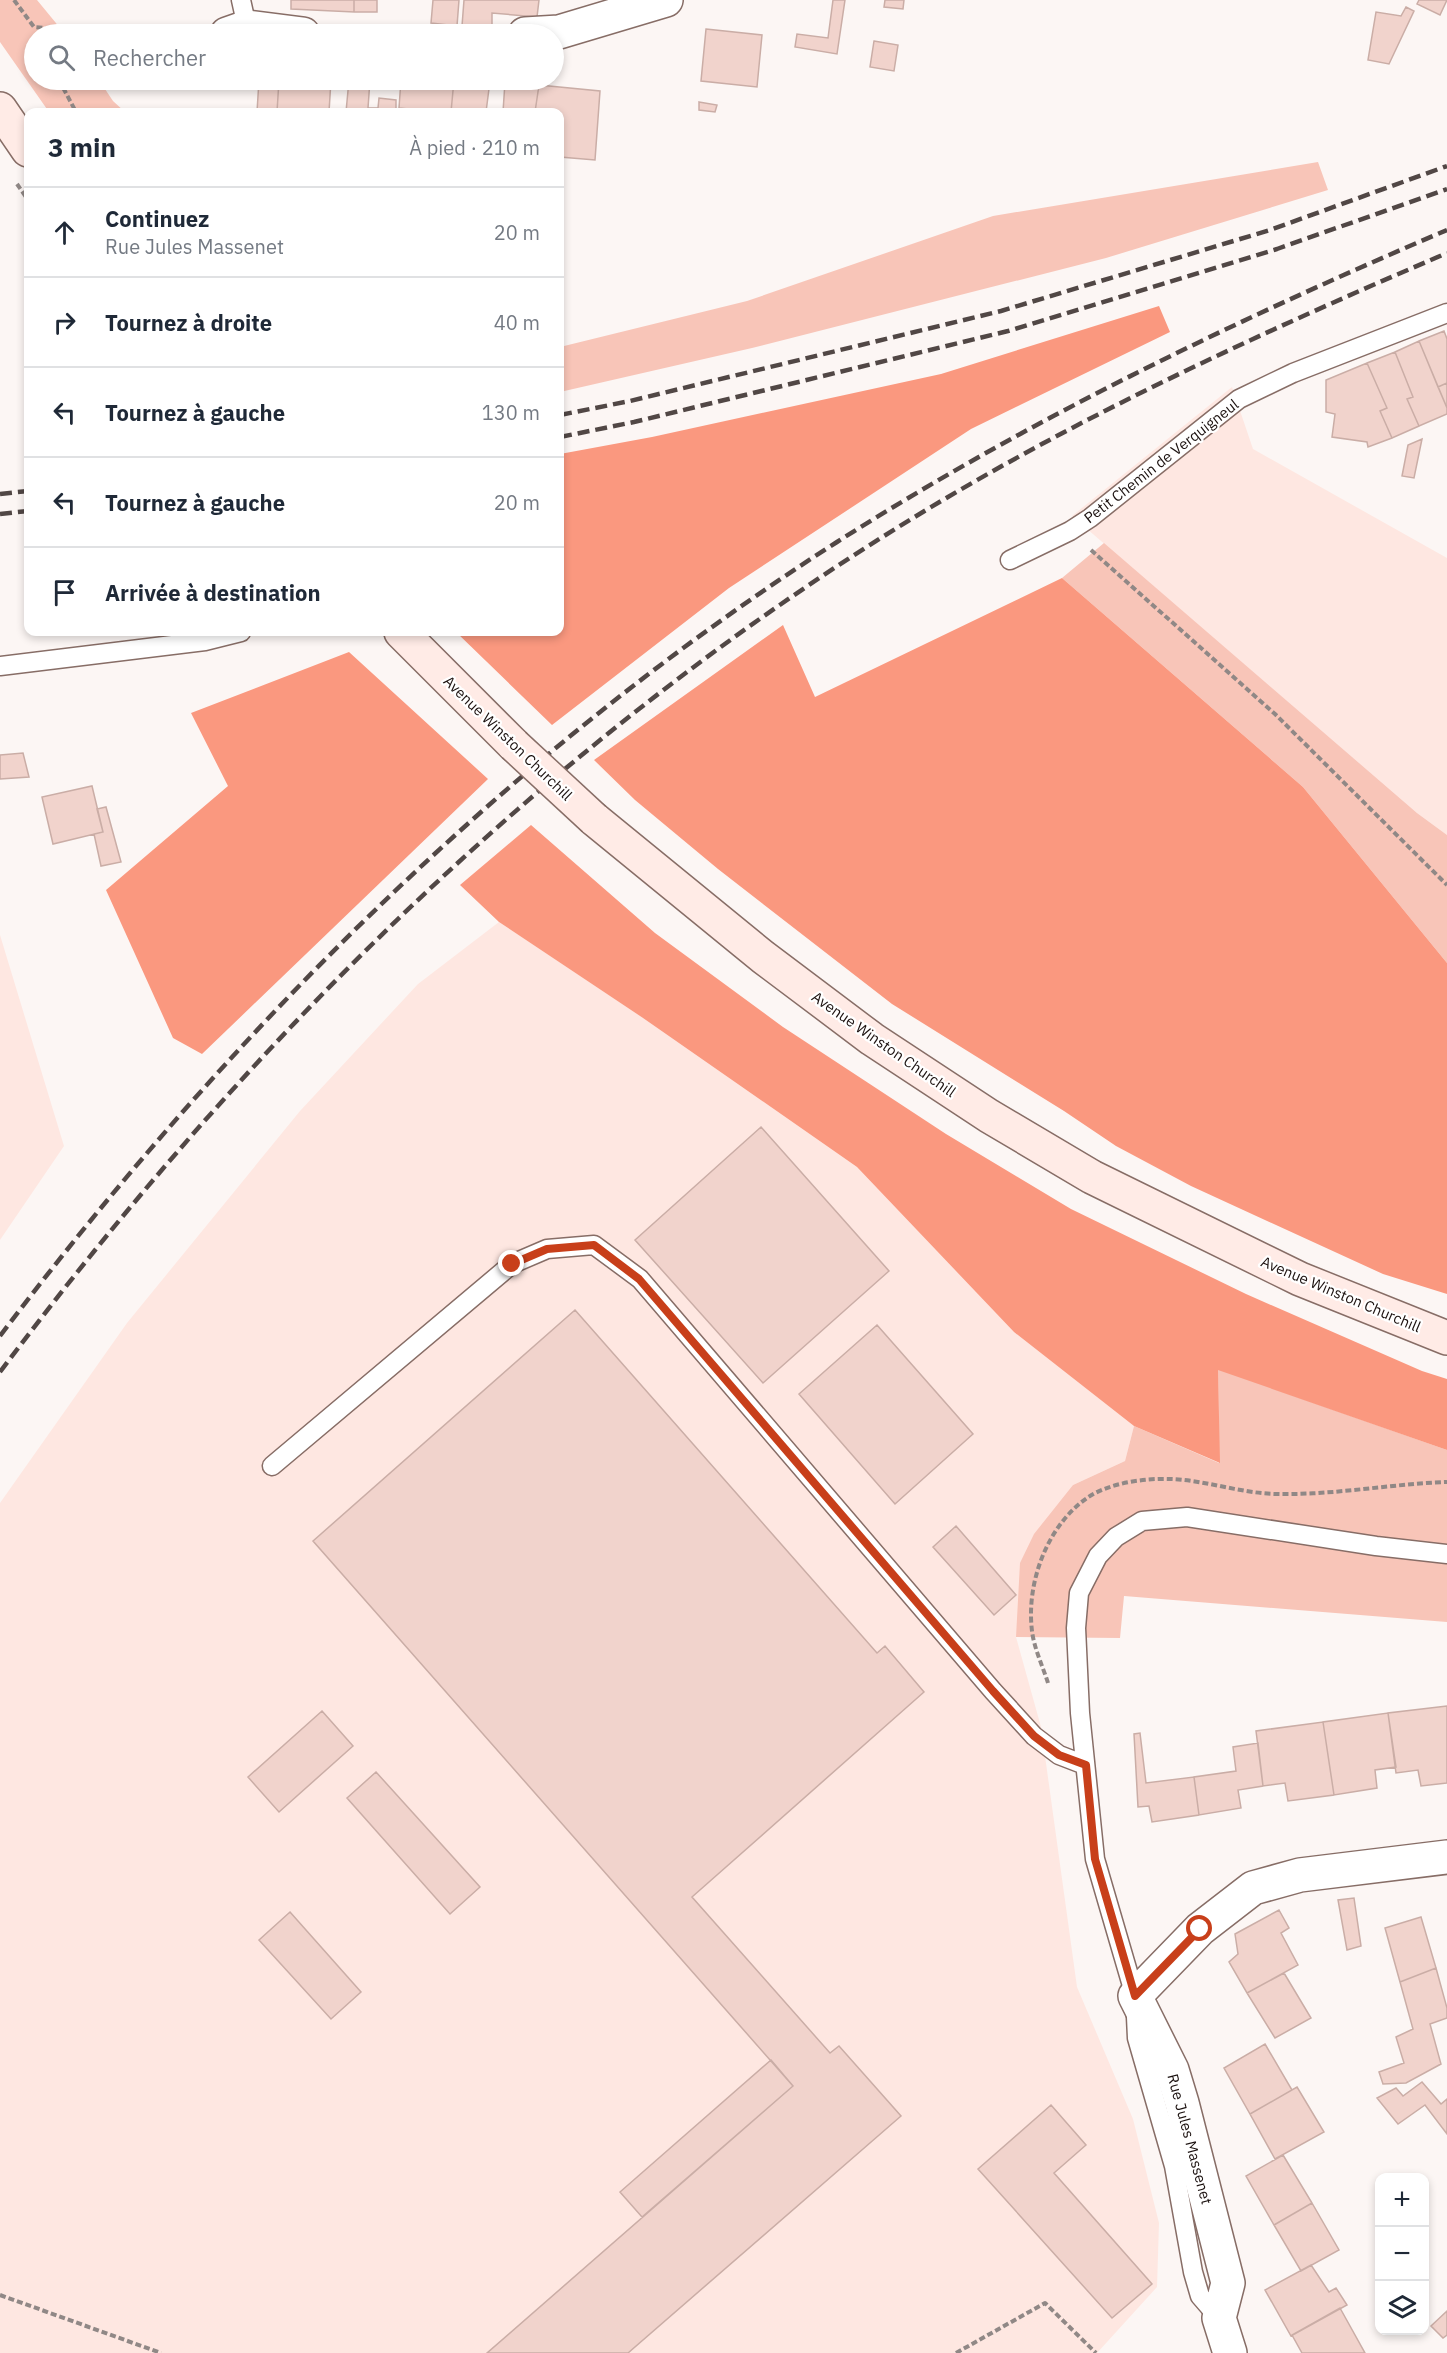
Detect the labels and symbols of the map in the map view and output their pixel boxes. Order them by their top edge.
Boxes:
street label: Petit Chemin de Verquigneul [1080,395,1242,527]
street label: Avenue Winston Churchill [440,671,576,805]
street label: Avenue Winston Churchill [808,987,960,1101]
route end [498,1250,524,1276]
street label: Avenue Winston Churchill [1258,1252,1424,1336]
route start [1186,1915,1212,1941]
street label: Rue Jules Massenet [1163,2072,1217,2206]

